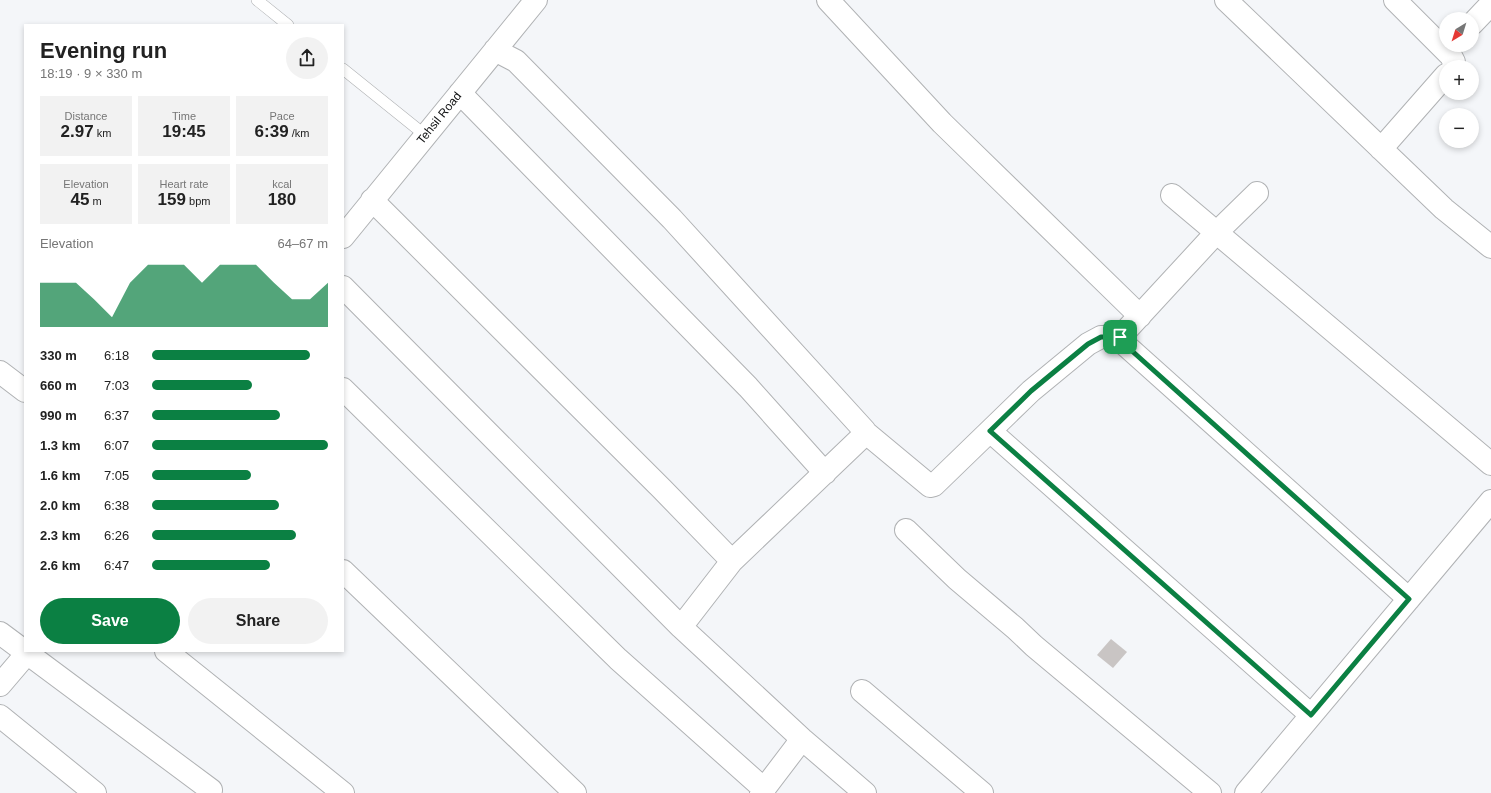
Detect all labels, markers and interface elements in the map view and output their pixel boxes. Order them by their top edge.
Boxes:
north arrow [1439,12,1479,52]
map controls [1439,12,1479,148]
button: share [286,37,328,79]
text: Evening run [40,38,167,63]
button: + [1439,60,1479,100]
text: 18:19 · 9 × 330 m [40,66,142,81]
street label: Tehsil Road [414,89,464,147]
button: − [1439,108,1479,148]
text: Distance [65,110,107,122]
text: Time [172,110,196,122]
text: Pace [269,110,295,122]
text: 2.97 [61,122,94,141]
text: 19:45 [162,122,206,141]
text: 6:39 [255,122,289,141]
text: km [94,127,111,139]
text: /km [289,127,309,139]
text: Elevation [63,178,109,190]
text: Heart rate [160,178,208,190]
text: kcal [272,178,292,190]
text: 45 [70,190,89,209]
text: 159 [158,190,186,209]
text: 180 [268,190,296,209]
text: m [89,195,102,207]
text: bpm [186,195,210,207]
text: Elevation [40,236,93,251]
text: 64–67 m [277,236,328,251]
pin [1103,320,1137,354]
icon: arrive [1109,326,1131,348]
text: 330 m [40,348,77,363]
text: 6:18 [104,348,129,363]
text: 660 m [40,378,77,393]
text: 7:03 [104,378,129,393]
text: 990 m [40,408,77,423]
text: 6:37 [104,408,129,423]
text: 1.3 km [40,438,80,453]
text: 6:07 [104,438,129,453]
text: 1.6 km [40,468,80,483]
text: 7:05 [104,468,129,483]
text: 2.0 km [40,498,80,513]
text: 6:38 [104,498,129,513]
text: 2.3 km [40,528,80,543]
text: 6:26 [104,528,129,543]
text: 2.6 km [40,558,80,573]
text: 6:47 [104,558,129,573]
button: Save [40,598,180,644]
button: Share [188,598,328,644]

